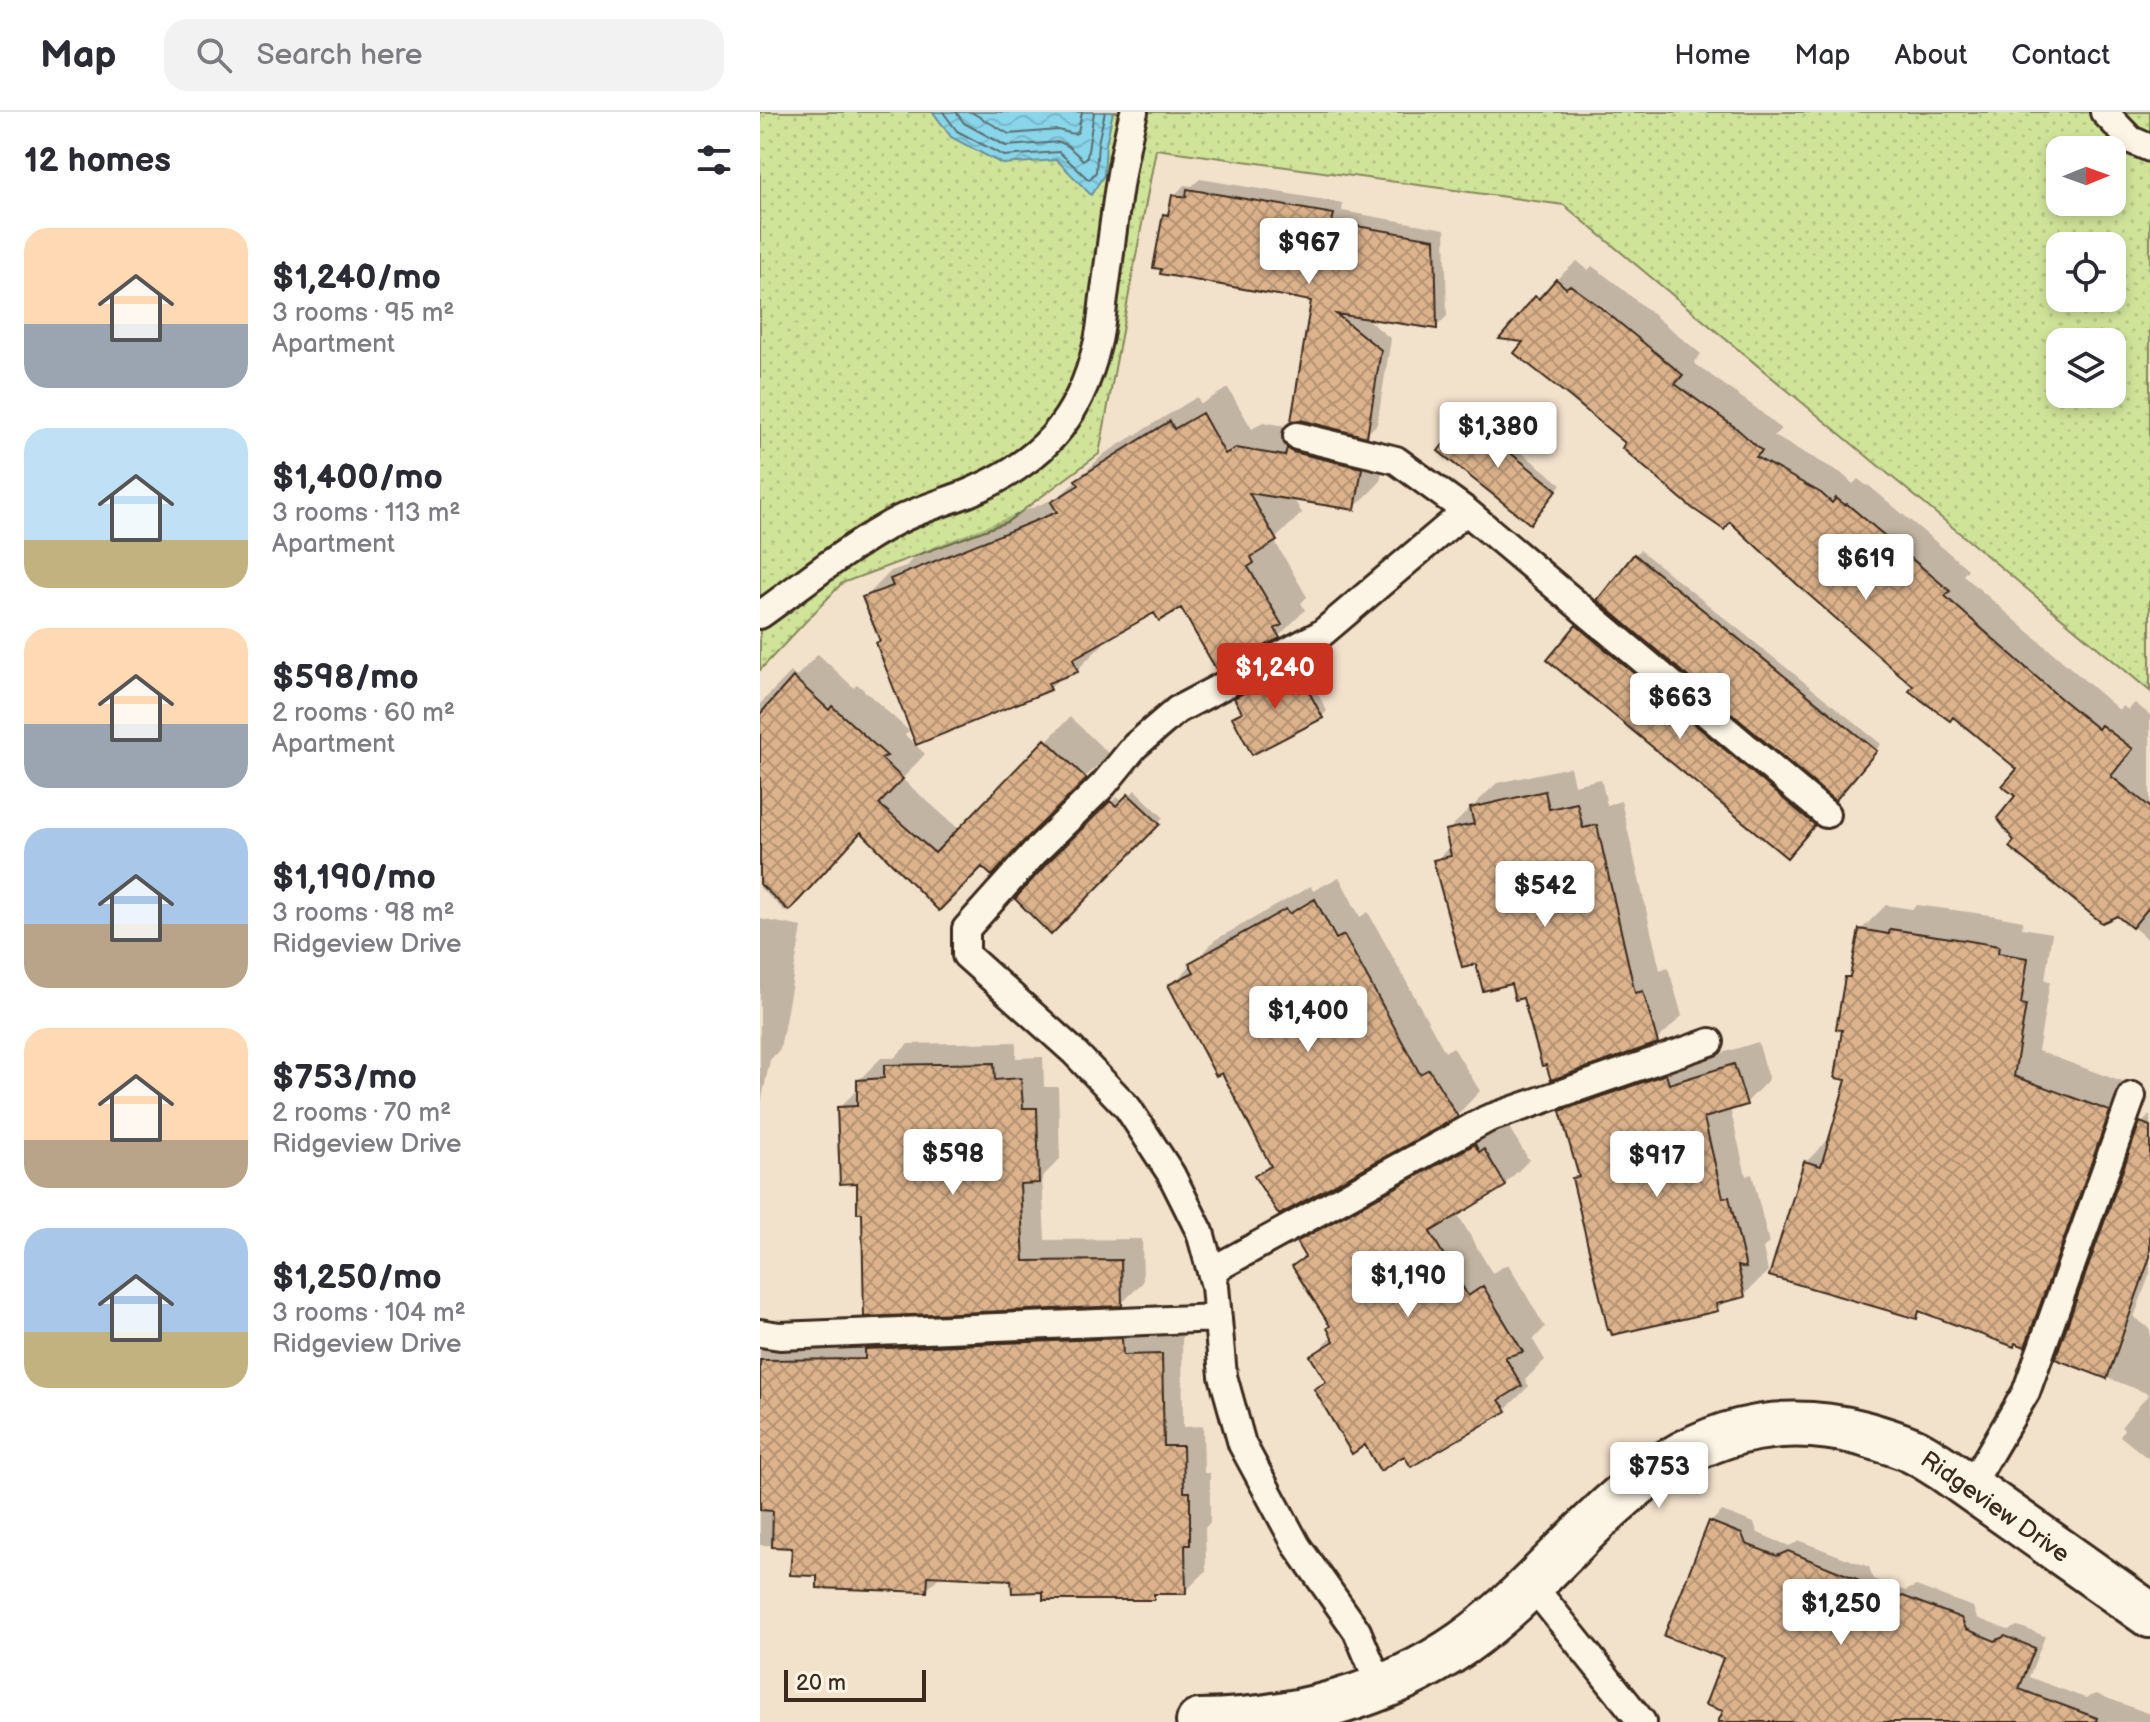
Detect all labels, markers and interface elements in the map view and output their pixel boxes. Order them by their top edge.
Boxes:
search box [164,19,724,91]
text: Map [40,33,116,78]
icon: search [192,33,236,77]
text: Search here [256,37,423,73]
text: Home [1674,39,1750,72]
text: Map [1794,39,1851,72]
text: About [1895,39,1967,72]
text: Contact [2011,39,2110,72]
north arrow [2046,136,2126,216]
map controls [2046,136,2126,408]
icon: filters [692,138,736,182]
text: 12 homes [24,140,171,181]
pin: $967 [1262,218,1356,286]
text: $967 [1278,228,1340,259]
button: locate [2046,232,2126,312]
text: $1,240/mo [272,257,441,298]
icon: home [88,260,184,356]
text: 3 rooms · 95 m² [272,298,454,329]
button: layers [2046,328,2126,408]
text: Apartment [272,329,395,360]
pin: $1,380 [1433,402,1563,470]
text: $1,380 [1458,412,1538,443]
text: $1,400/mo [272,457,443,498]
icon: home [88,460,184,556]
text: 3 rooms · 113 m² [272,498,461,529]
text: Apartment [272,529,395,560]
pin: $619 [1819,534,1913,602]
text: $619 [1836,544,1896,575]
pin: $1,240 [1210,643,1340,711]
text: $1,240 [1235,653,1315,684]
text: $598/mo [272,657,419,698]
icon: home [88,660,184,756]
pin: $663 [1633,673,1727,741]
text: $663 [1648,683,1712,714]
text: 2 rooms · 60 m² [272,698,455,729]
text: Apartment [272,729,395,760]
text: $1,190/mo [272,857,436,898]
icon: home [88,860,184,956]
pin: $542 [1498,861,1592,929]
text: $542 [1513,871,1577,902]
text: 3 rooms · 98 m² [272,898,455,929]
text: Ridgeview Drive [272,929,461,960]
pin: $1,400 [1243,986,1373,1054]
text: $1,400 [1267,996,1349,1027]
text: $753/mo [272,1057,417,1098]
icon: home [88,1060,184,1156]
text: 2 rooms · 70 m² [272,1098,451,1129]
text: Ridgeview Drive [272,1129,461,1160]
pin: $598 [906,1129,1000,1197]
pin: $917 [1610,1131,1704,1199]
text: $598 [922,1139,985,1170]
text: $917 [1628,1141,1686,1172]
pin: $1,190 [1343,1251,1473,1319]
text: $1,250/mo [272,1257,442,1298]
icon: home [88,1260,184,1356]
text: $1,190 [1370,1261,1446,1292]
text: 3 rooms · 104 m² [272,1298,466,1329]
text: Ridgeview Drive [272,1329,461,1360]
pin: $753 [1612,1442,1706,1510]
street label: Ridgeview Drive [1915,1445,2075,1569]
text: $753 [1628,1452,1690,1483]
pin: $1,250 [1776,1579,1906,1647]
text: $1,250 [1801,1589,1881,1620]
scale bar [784,1666,926,1702]
text: 20 m [796,1670,846,1697]

